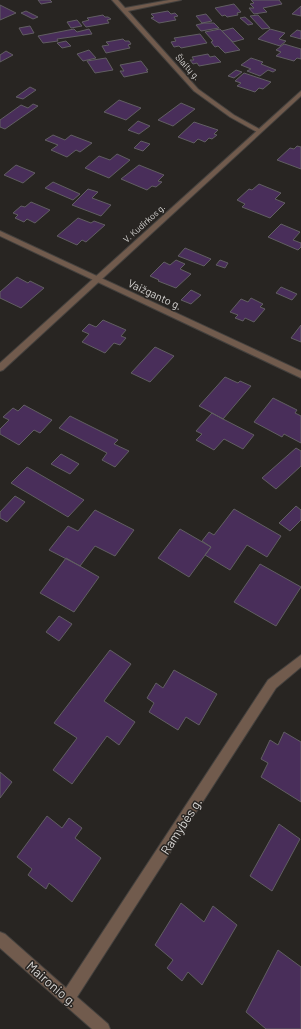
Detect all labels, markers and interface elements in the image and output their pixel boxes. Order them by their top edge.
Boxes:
street label: Šlaitų g. [173,52,203,82]
street label: V. Kudirkos g. [121,201,167,245]
street label: Vaižganto g. [126,276,184,312]
street label: Ramybės g. [157,795,205,857]
street label: Maironio g. [24,958,80,1010]

